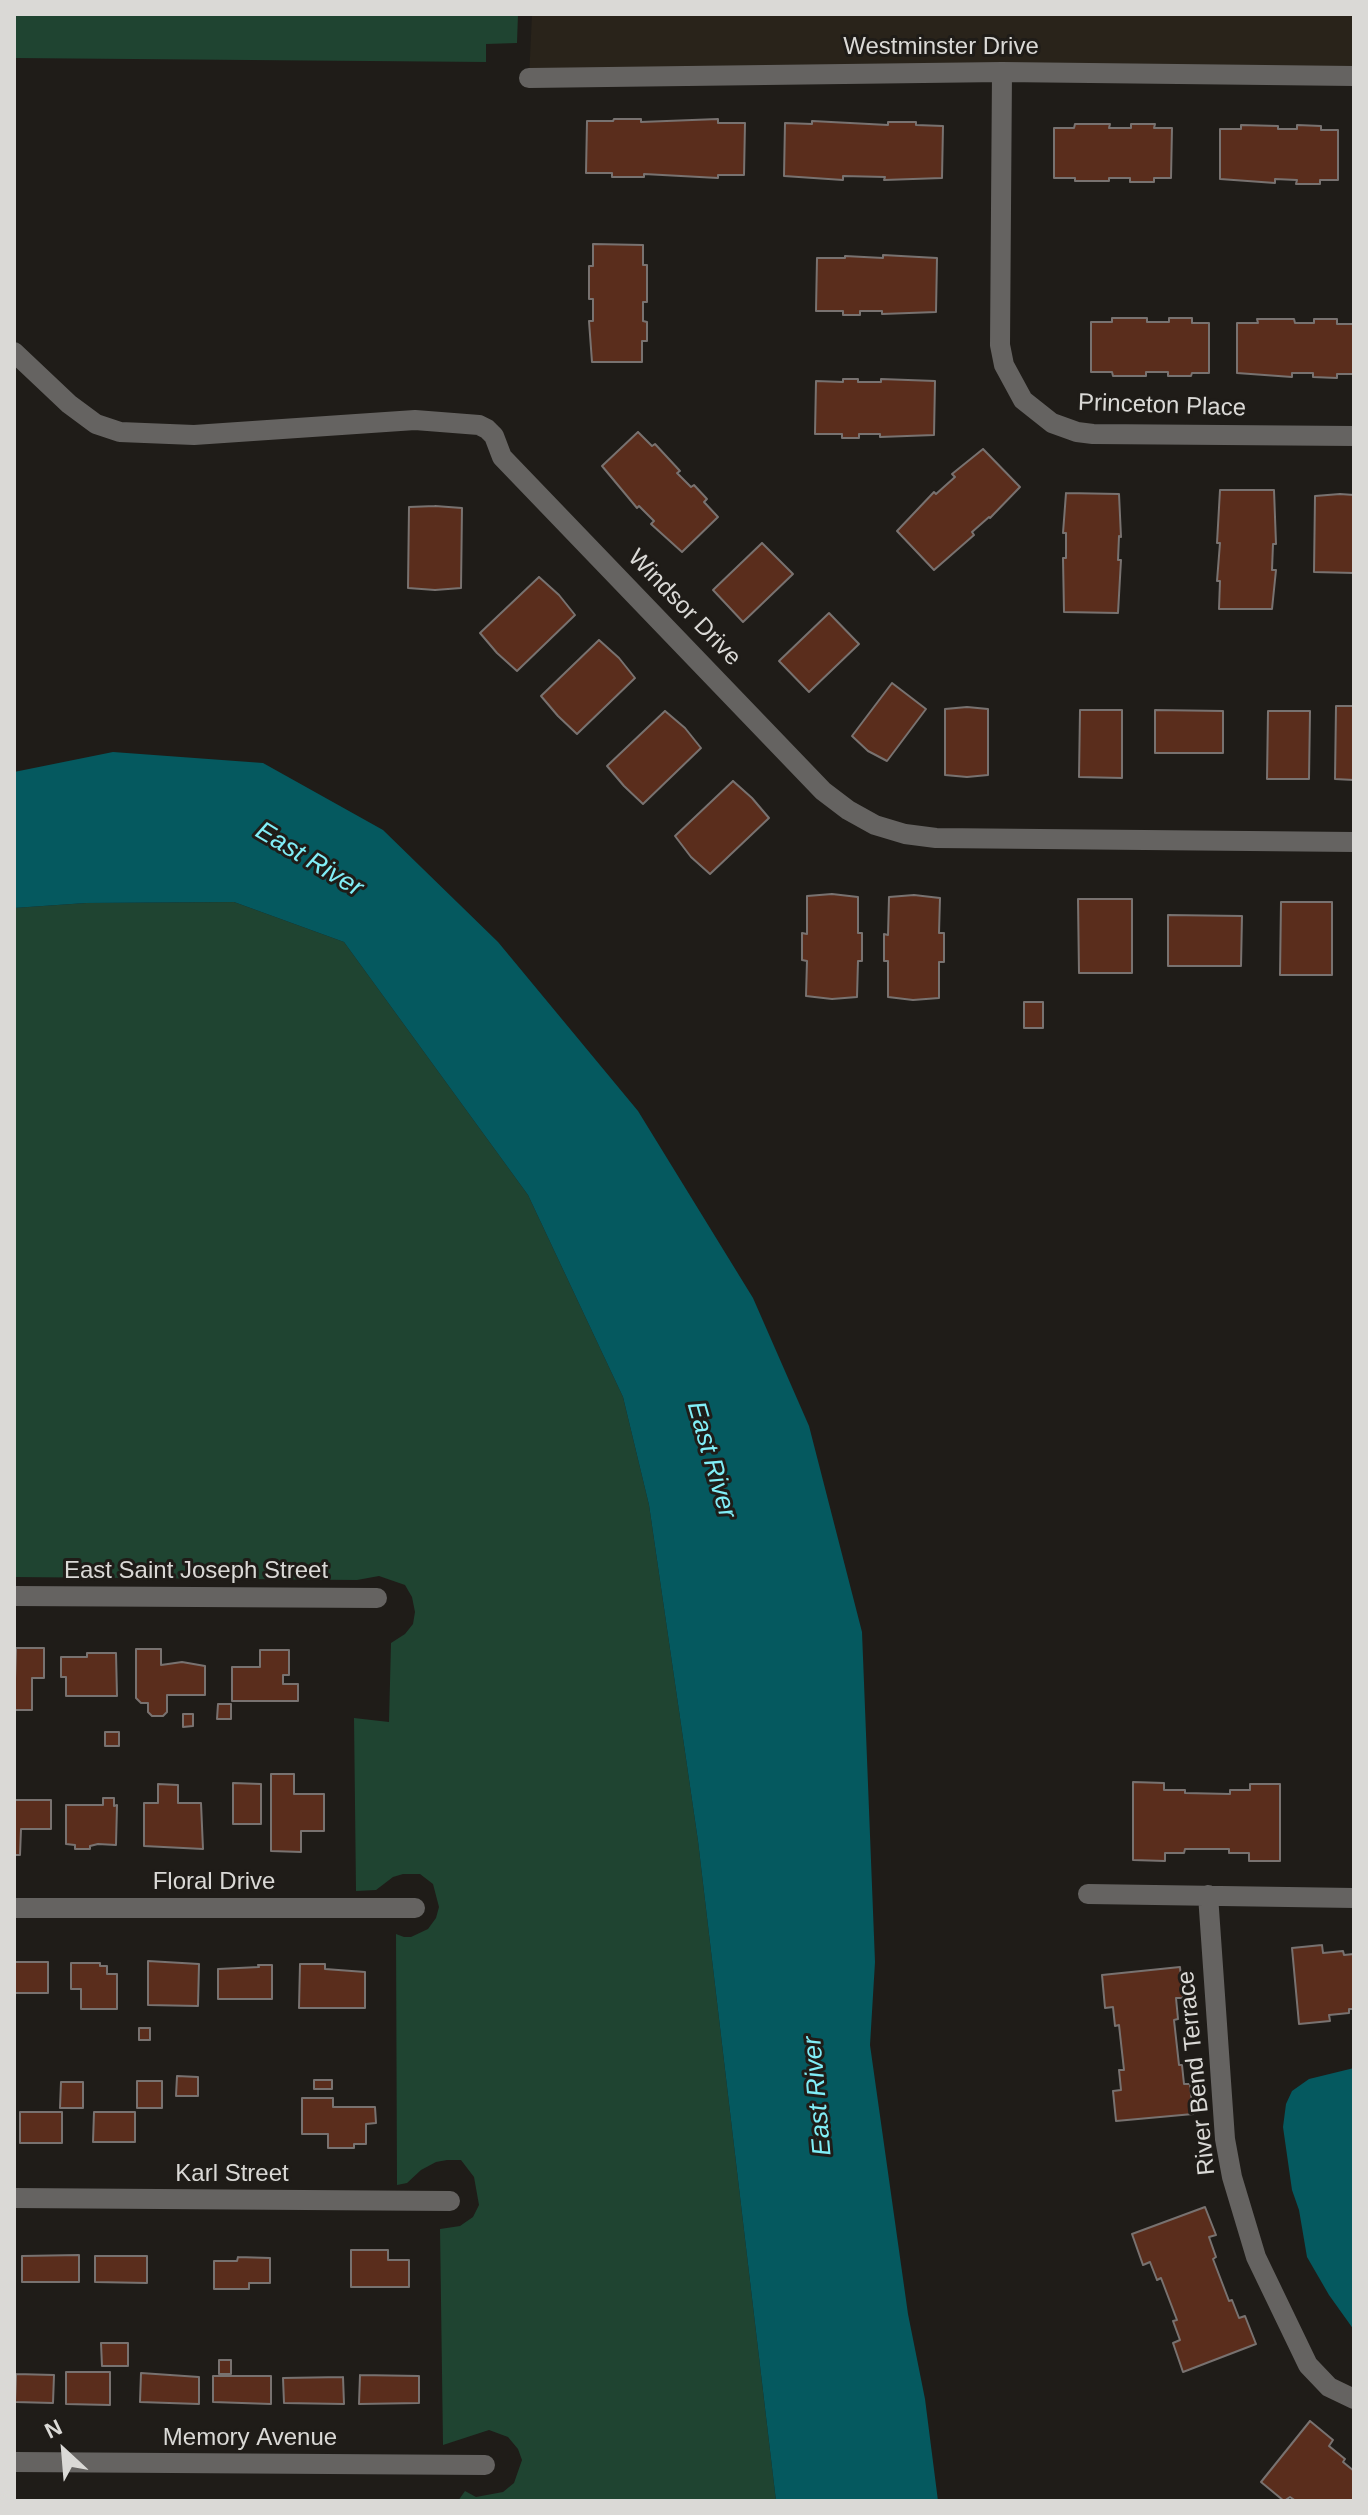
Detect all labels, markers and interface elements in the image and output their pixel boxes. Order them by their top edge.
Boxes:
street label: Westminster Drive [843,33,1039,61]
street label: Princeton Place [1078,389,1246,423]
street label: Windsor Drive [621,544,747,672]
water label: East River [250,816,368,904]
water label: East River [679,1398,743,1522]
street label: East Saint Joseph Street [64,1557,328,1585]
street label: Floral Drive [153,1868,275,1896]
street label: River Bend Terrace [1172,1969,1222,2177]
water label: East River [797,2035,839,2157]
street label: Karl Street [175,2160,289,2188]
north arrow [24,2411,104,2491]
text: N [41,2414,66,2444]
street label: Memory Avenue [163,2424,337,2452]

